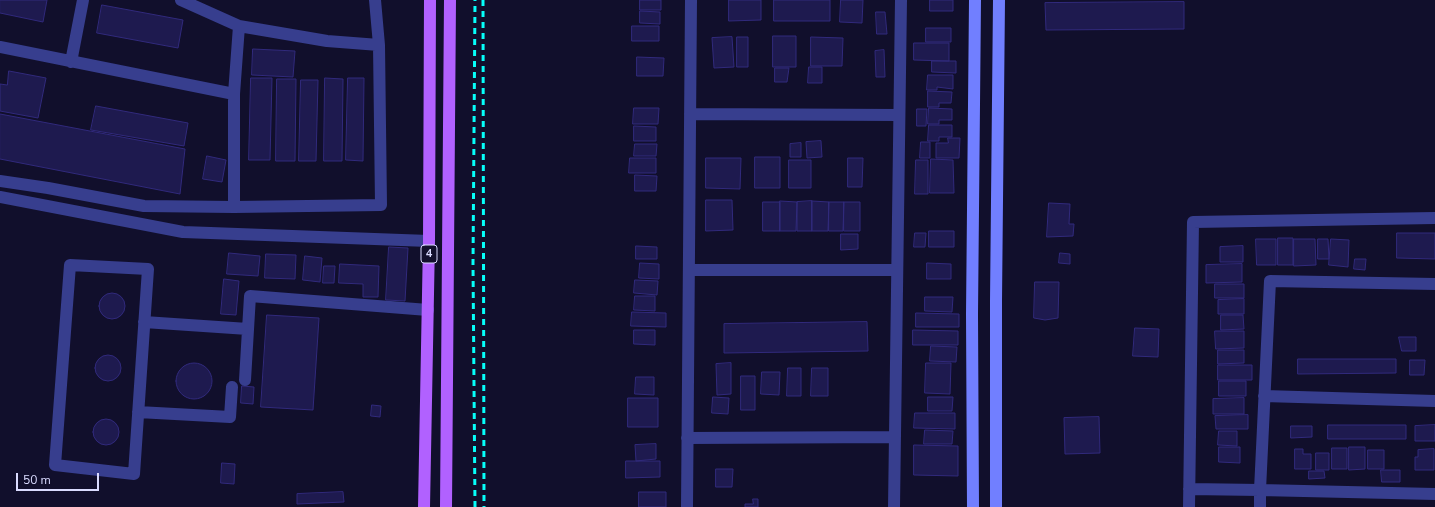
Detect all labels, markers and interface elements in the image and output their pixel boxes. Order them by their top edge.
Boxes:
road number: 4 [421,245,437,263]
scale bar [18,465,101,491]
text: 50 m [23,472,51,488]

